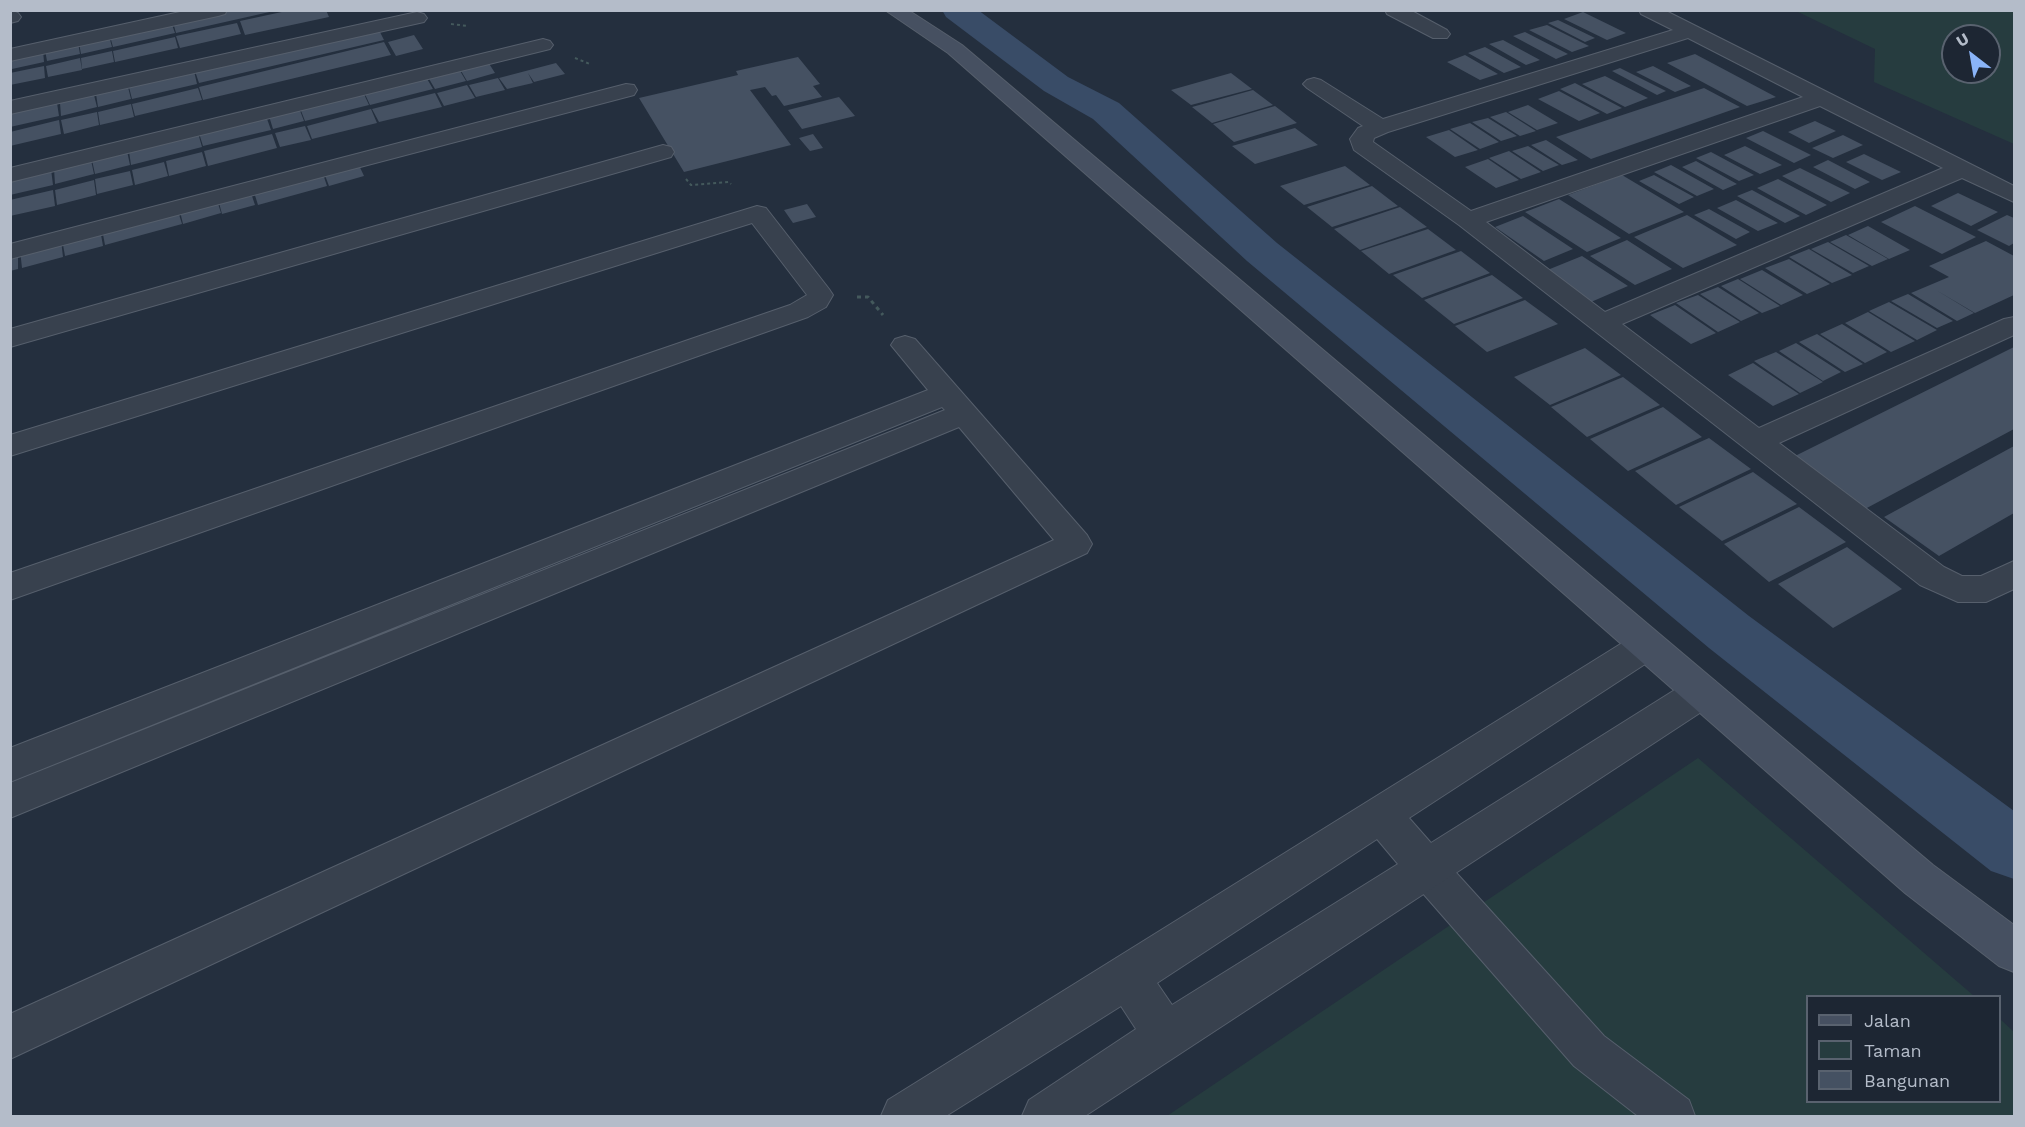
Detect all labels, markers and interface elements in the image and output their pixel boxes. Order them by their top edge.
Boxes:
north arrow [1941,24,2001,84]
text: U [1953,29,1972,51]
legend [1806,995,2001,1103]
text: Jalan [1864,1010,1911,1031]
text: Taman [1864,1040,1922,1061]
text: Bangunan [1864,1070,1950,1091]

